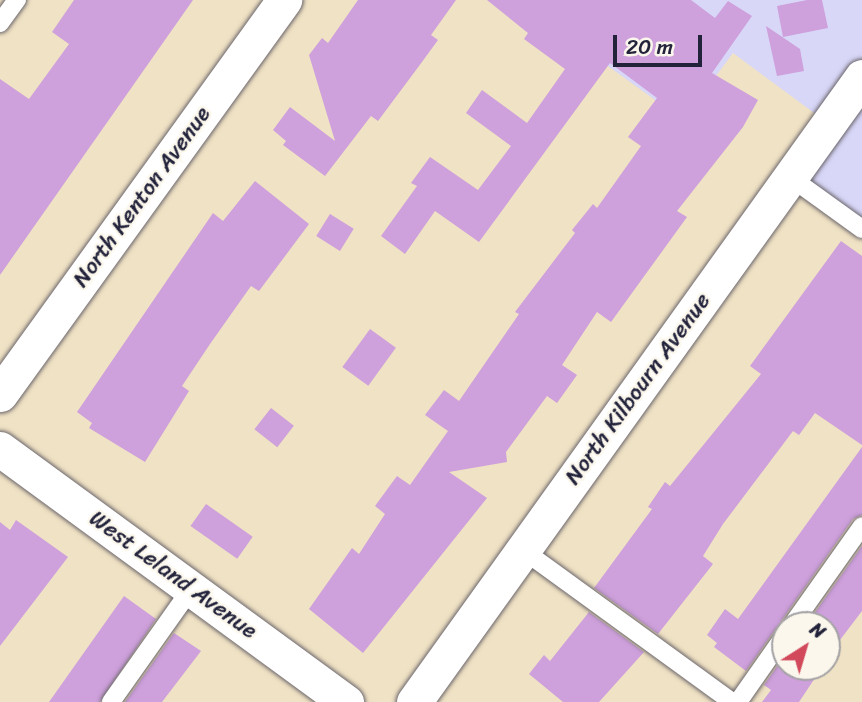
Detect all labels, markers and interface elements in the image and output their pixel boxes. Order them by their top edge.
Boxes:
scale bar [617,21,706,65]
text: 20 m [626,28,673,66]
street label: North Kenton Avenue [67,101,217,293]
street label: North Kilbourn Avenue [559,288,717,490]
street label: West Leland Avenue [84,505,262,645]
north arrow [771,611,841,681]
text: N [803,613,833,648]

